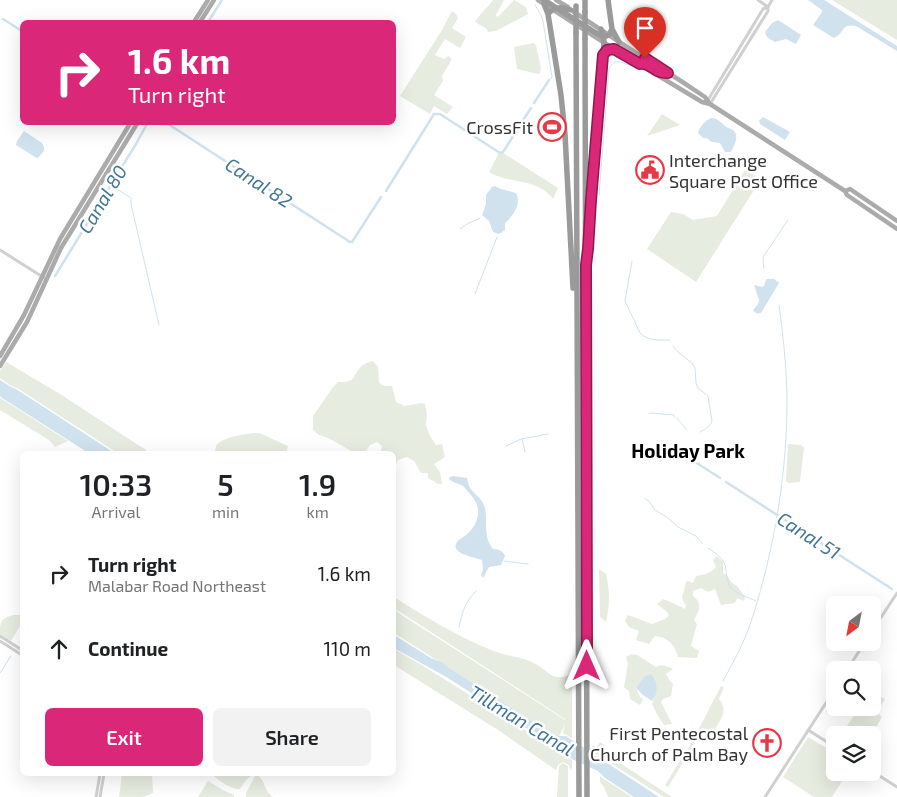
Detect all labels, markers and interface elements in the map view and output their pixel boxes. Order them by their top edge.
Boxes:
pin [624,7,666,58]
icon: arrive [631,14,659,42]
text: 1.6 km [128,39,230,81]
icon: right [45,40,110,105]
text: Turn right [128,81,226,107]
sports icon: CrossFit [537,112,567,142]
place label: CrossFit [466,116,533,138]
place label: Interchange Square Post Office [669,149,818,192]
water label: Canal 82 [221,152,297,212]
public building icon: Interchange Square Post Office [635,155,665,185]
water label: Canal 80 [73,161,131,237]
district label: Holiday Park [631,439,745,463]
text: 10:33 [80,466,152,502]
text: 5 [217,466,234,502]
text: 1.9 [299,466,336,502]
text: Arrival [92,502,140,521]
text: min [212,502,239,521]
text: km [306,502,329,521]
water label: Canal 51 [773,506,845,564]
text: Turn right [88,553,176,576]
icon: right [45,560,73,588]
text: 1.6 km [318,562,371,585]
text: Malabar Road Northeast [88,576,266,595]
north arrow [826,596,881,651]
map controls [826,596,881,781]
icon: ahead [45,635,73,663]
text: Continue [88,637,168,660]
text: 110 m [324,637,371,660]
position arrow [560,639,612,691]
button: search [826,661,881,716]
water label: Tillman Canal [465,680,579,760]
button: Exit [45,708,203,766]
button: Share [213,708,371,766]
place label: First Pentecostal Church of Palm Bay [590,722,749,765]
button: layers [826,726,881,781]
church icon: First Pentecostal Church of Palm Bay [752,728,782,758]

